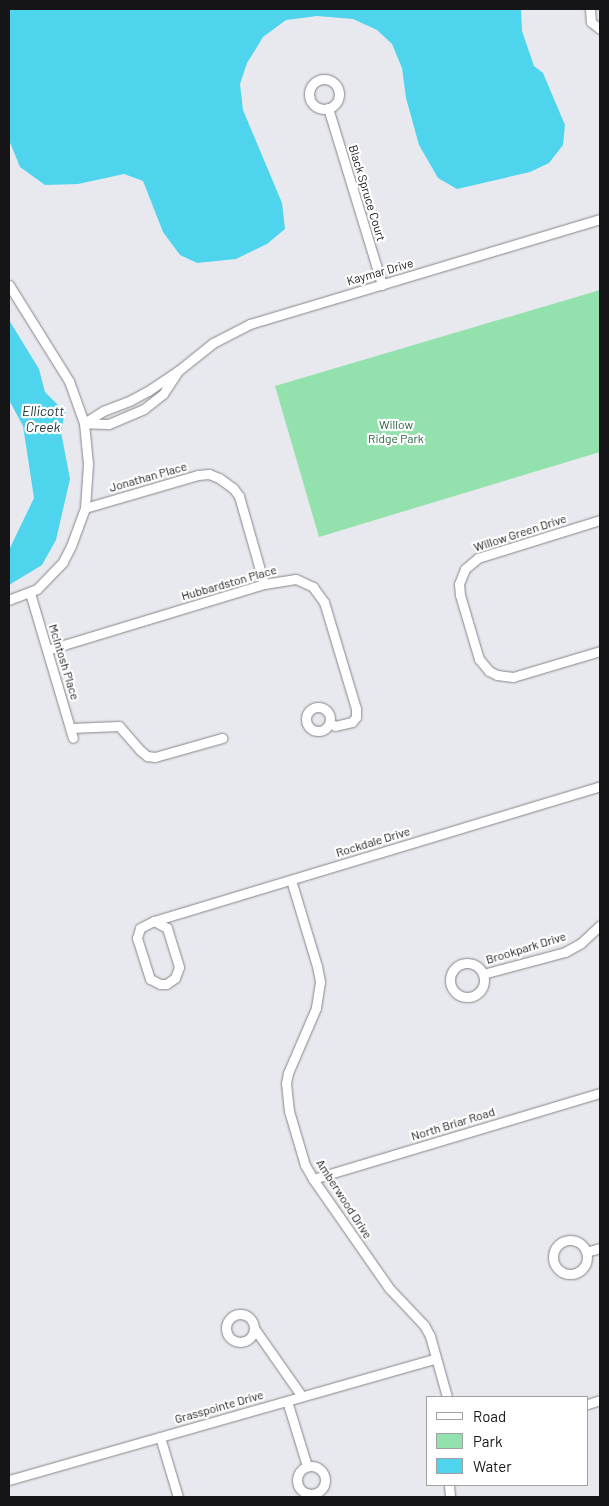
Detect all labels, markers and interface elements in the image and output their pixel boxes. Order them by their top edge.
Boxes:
street label: Black Spruce Court [346,143,388,243]
street label: Kaymar Drive [345,256,415,288]
water label: Ellicott Creek [22,403,64,436]
park label: Willow Ridge Park [368,418,424,446]
street label: Jonathan Place [107,459,189,495]
street label: Willow Green Drive [472,511,568,555]
street label: Hubbardston Place [180,563,278,603]
street label: McIntosh Place [46,622,82,702]
street label: Rockdale Drive [334,824,412,860]
street label: Brookpark Drive [484,929,568,967]
street label: North Briar Road [409,1104,497,1144]
street label: Amberwood Drive [313,1157,375,1241]
street label: Grasspointe Drive [173,1387,265,1427]
legend [426,1396,589,1486]
text: Road [473,1407,506,1425]
text: Park [473,1432,502,1450]
text: Water [473,1457,512,1475]

